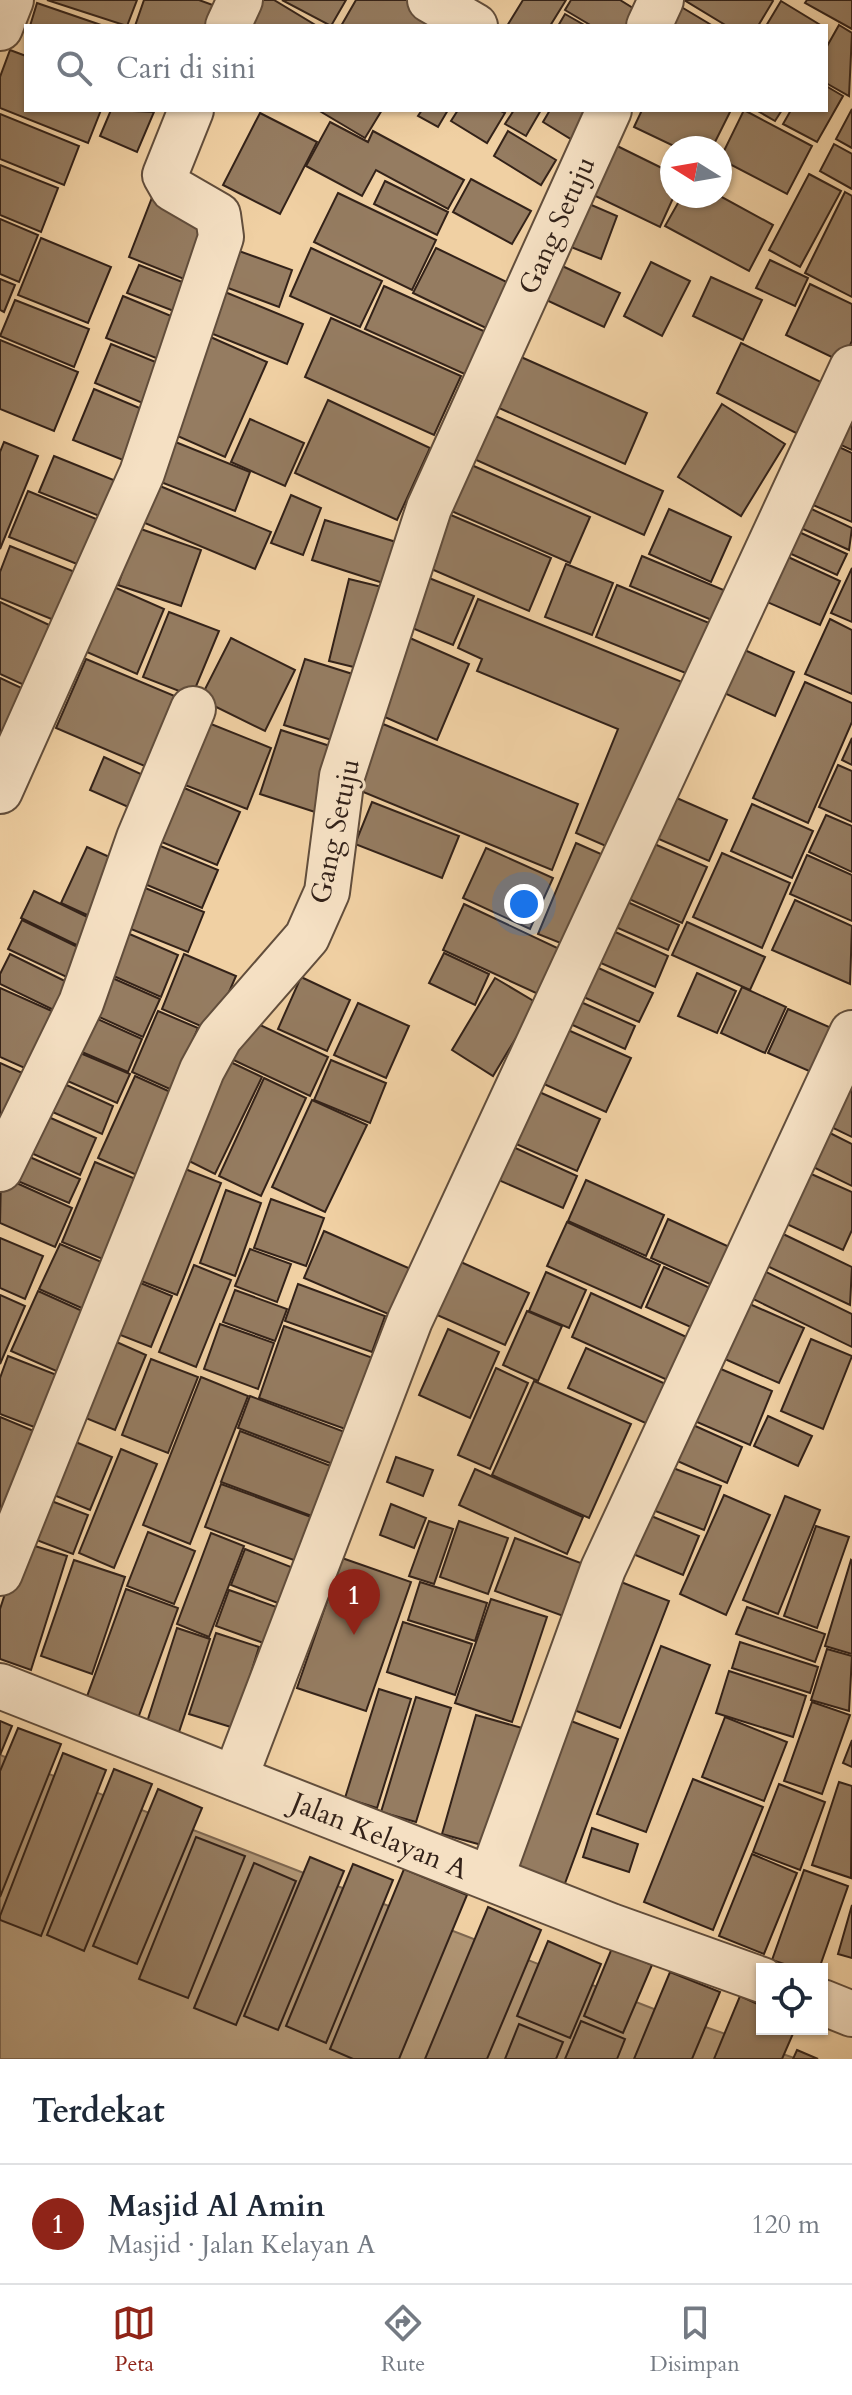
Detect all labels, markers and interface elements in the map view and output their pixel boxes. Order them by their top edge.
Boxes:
search box [24,24,828,112]
icon: search [52,46,96,90]
text: Cari di sini [116,48,256,89]
north arrow [660,136,732,208]
street label: Gang Setuju [510,150,604,301]
street label: Gang Setuju [301,755,369,907]
your location [504,884,544,924]
pin: 1 [328,1569,380,1635]
street label: Jalan Kelayan A [282,1782,474,1889]
map controls [756,1963,828,2035]
button: locate [756,1963,828,2035]
text: Terdekat [32,2088,165,2134]
text: Masjid Al Amin [108,2186,325,2227]
text: 1 [51,2207,65,2242]
text: 120 m [751,2207,820,2242]
text: Masjid · Jalan Kelayan A [108,2227,375,2262]
tab: Peta [112,2301,156,2379]
tab: Rute [381,2301,425,2379]
tab: Disimpan [650,2301,740,2379]

